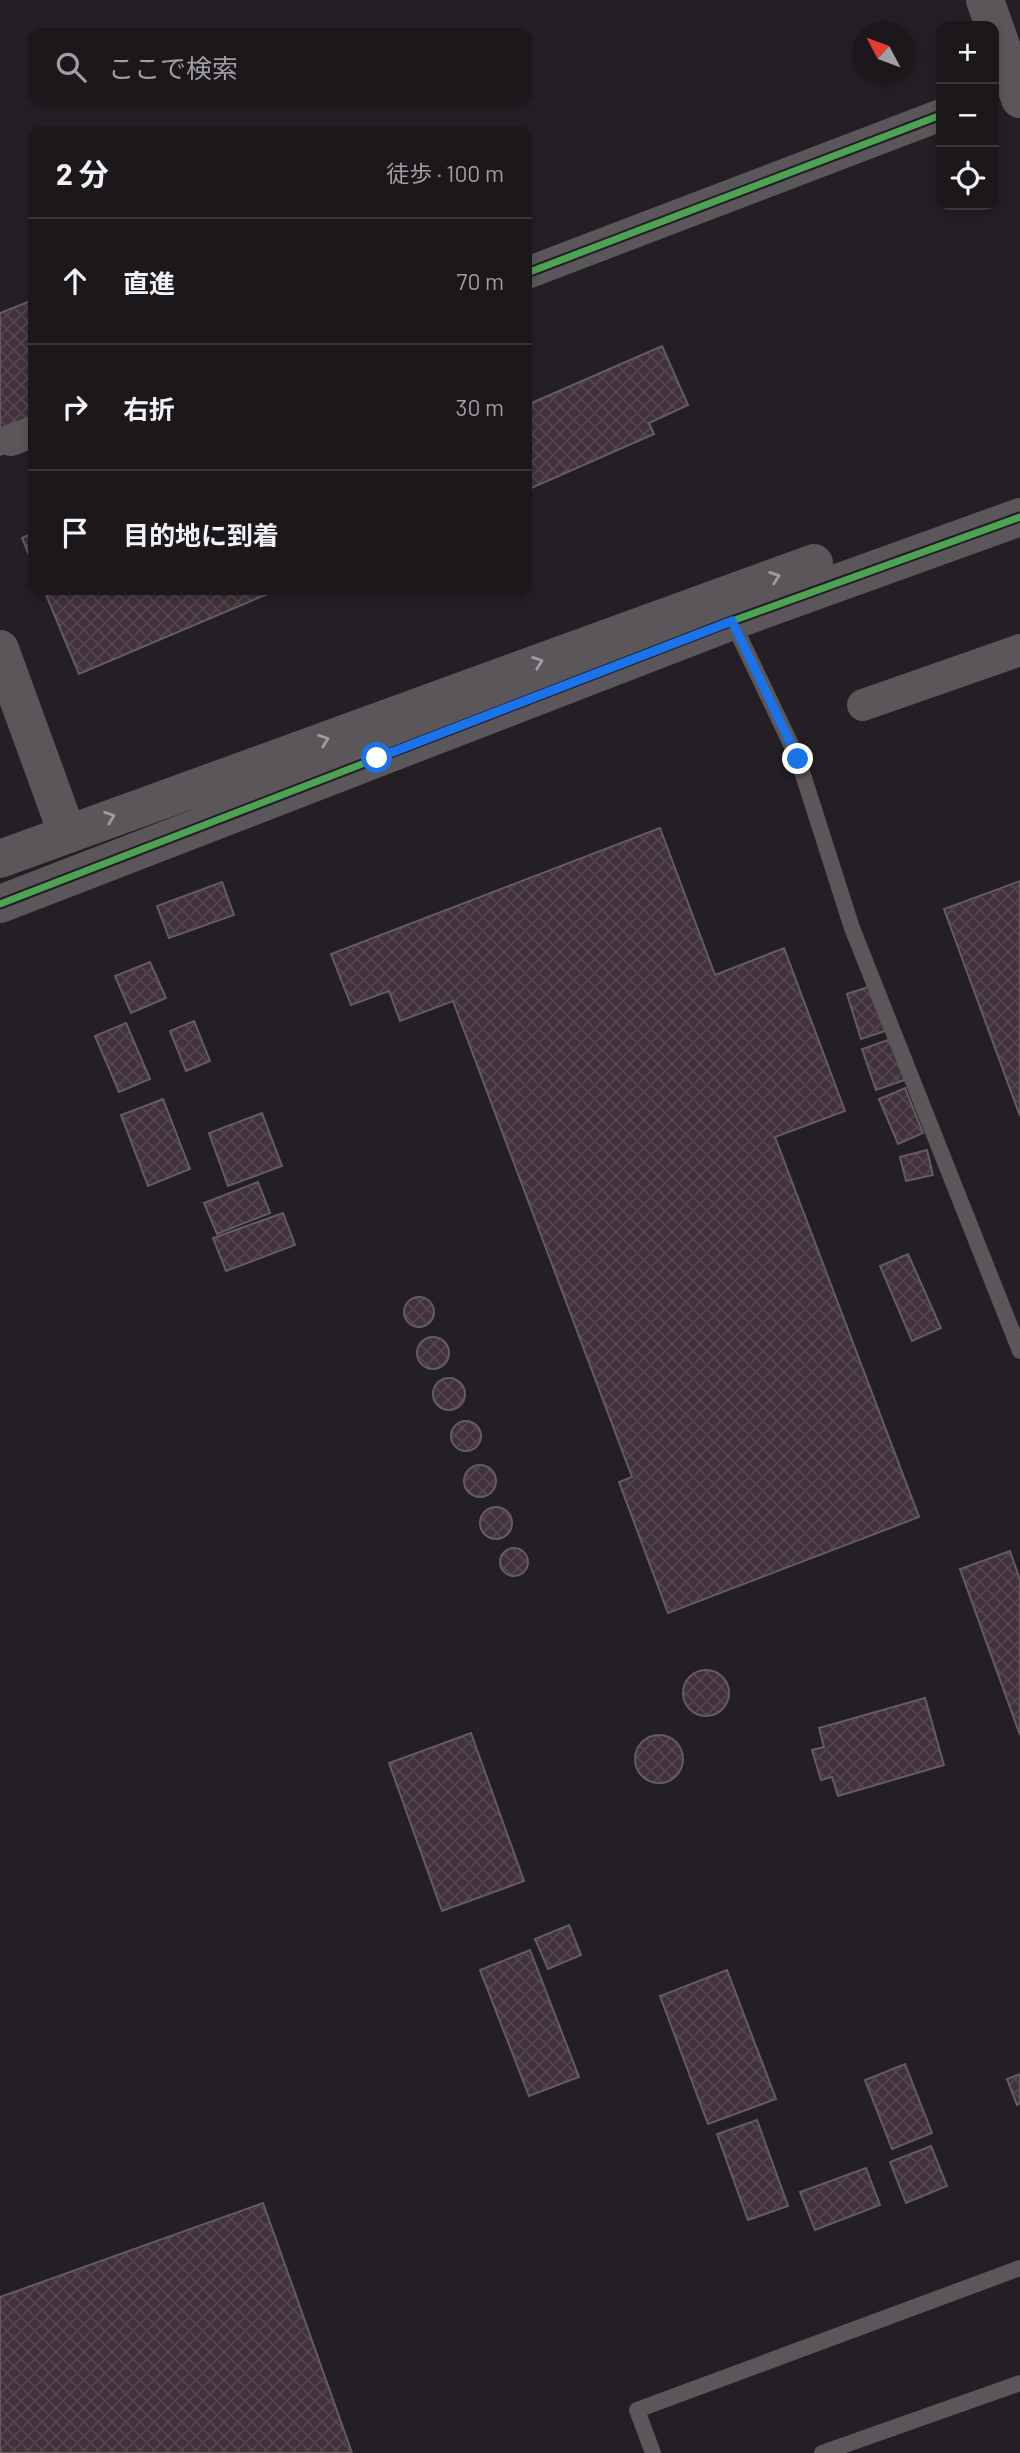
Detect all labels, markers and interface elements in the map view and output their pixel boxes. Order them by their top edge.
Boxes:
north arrow [852,21,915,84]
map controls [936,21,999,210]
button: + [936,21,999,84]
search box [28,28,532,105]
icon: search [52,48,90,86]
text: ここで検索 [108,52,238,83]
button: − [936,84,999,147]
button: locate [936,147,999,210]
text: 2 分 [56,155,109,191]
text: 徒歩 · 100 m [386,159,504,187]
icon: ahead [56,262,94,300]
text: 直進 [123,267,175,298]
text: 70 m [457,267,504,295]
icon: right [56,388,94,426]
text: 右折 [123,393,175,424]
text: 30 m [456,393,504,421]
icon: arrive [56,514,94,552]
text: 目的地に到着 [123,519,279,550]
one-way arrow [768,571,780,585]
one-way arrow [531,657,543,671]
one-way arrow [317,734,329,748]
route start [361,742,392,773]
route end [782,743,813,774]
one-way arrow [103,811,115,825]

